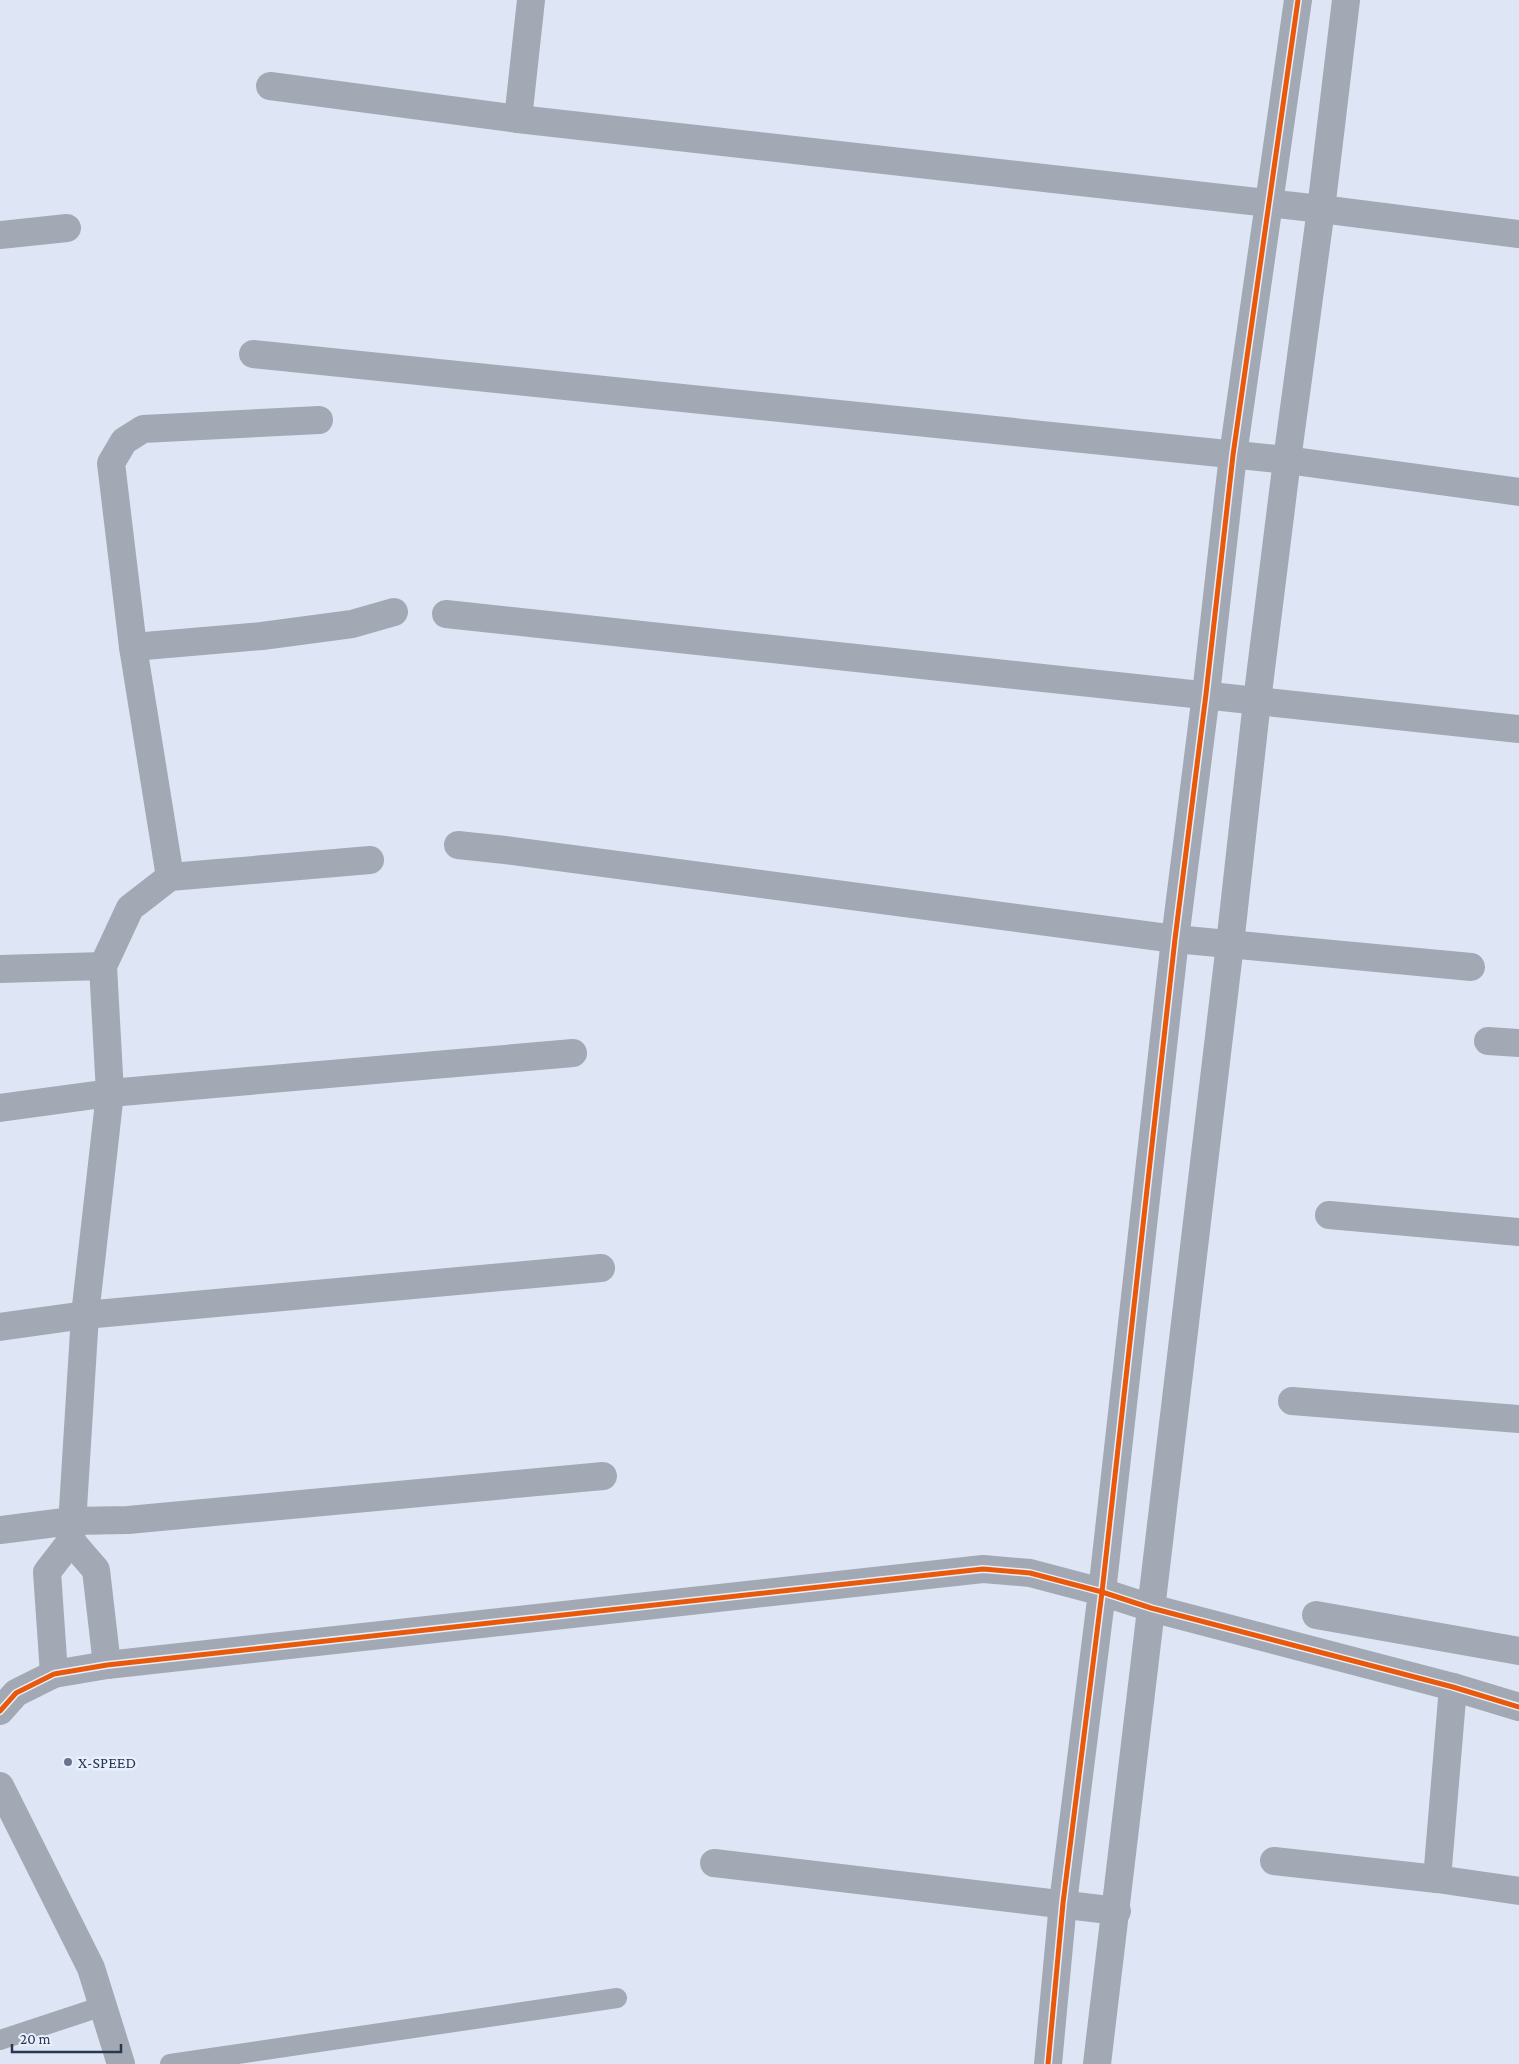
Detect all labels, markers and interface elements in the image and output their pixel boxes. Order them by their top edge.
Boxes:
place label: X-SPEED [78,1754,136,1771]
marker: X-SPEED [62,1756,74,1768]
scale bar [12,2022,121,2054]
text: 20 m [20,2031,51,2047]

